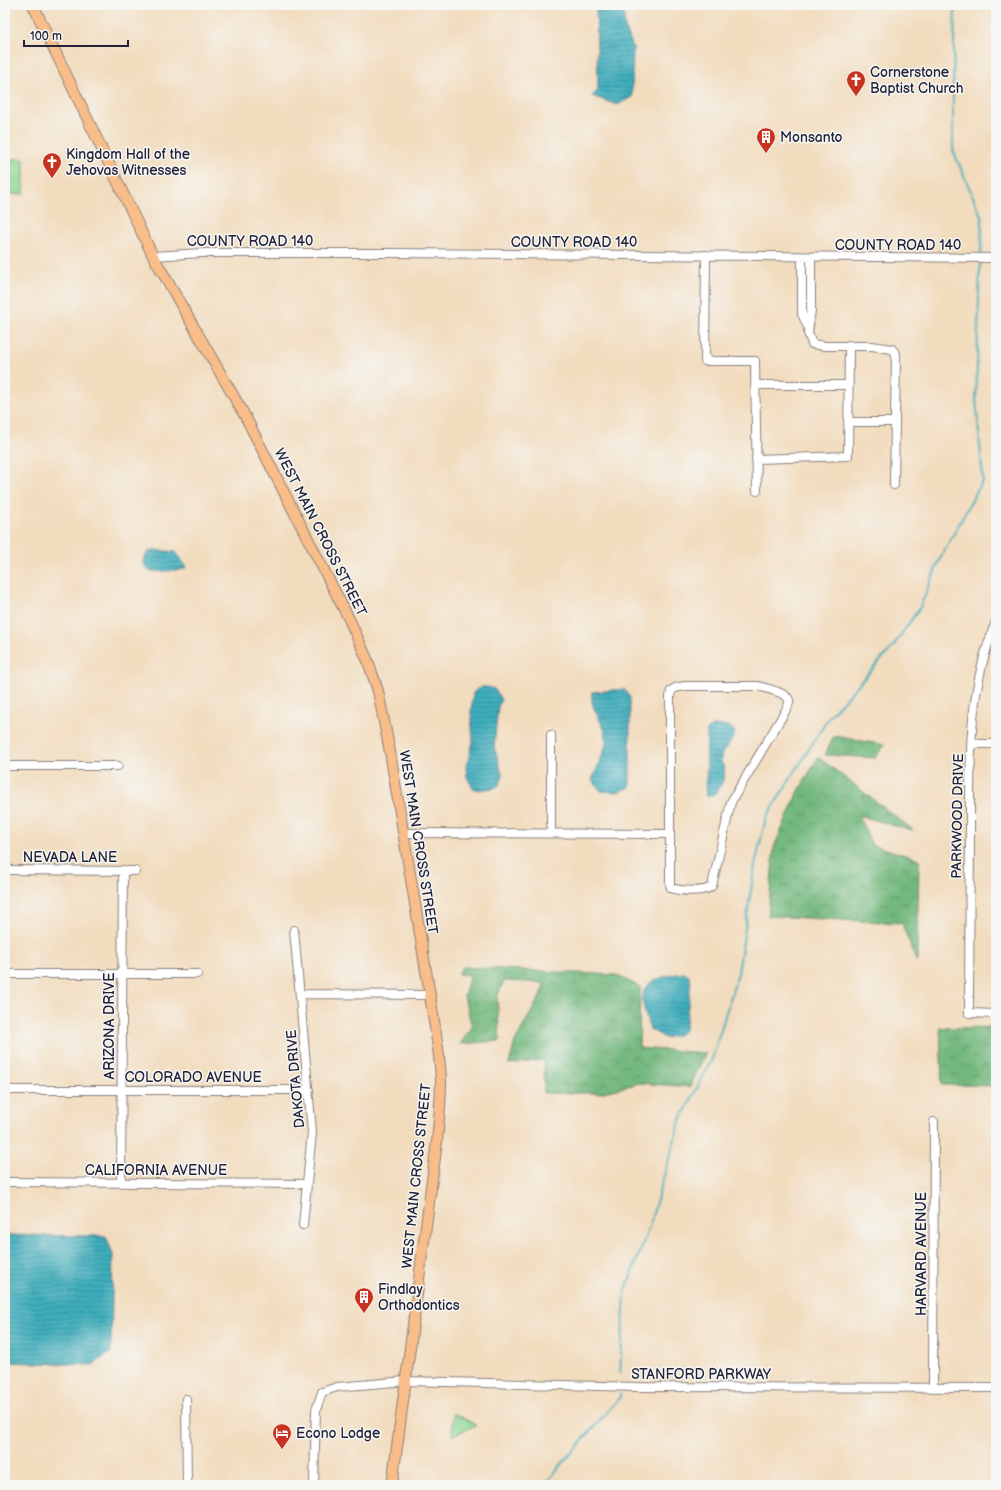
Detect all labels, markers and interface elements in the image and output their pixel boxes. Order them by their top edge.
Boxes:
scale bar [24,22,128,48]
text: 100 m [30,29,62,44]
place label: Cornerstone Baptist Church [870,64,964,97]
church icon: Cornerstone Baptist Church [845,69,867,97]
building icon: Monsanto [755,126,777,154]
place label: Monsanto [780,129,843,146]
place label: Kingdom Hall of the Jehovas Witnesses [66,146,190,179]
church icon: Kingdom Hall of the Jehovas Witnesses [41,151,63,179]
street label: COUNTY ROAD 140 [187,233,313,250]
street label: COUNTY ROAD 140 [511,234,637,251]
street label: COUNTY ROAD 140 [835,237,961,254]
street label: WEST MAIN CROSS STREET [271,445,371,620]
street label: WEST MAIN CROSS STREET [396,749,442,936]
street label: PARKWOOD DRIVE [948,753,967,879]
street label: NEVADA LANE [23,849,117,866]
street label: ARIZONA DRIVE [101,973,118,1079]
street label: DAKOTA DRIVE [283,1029,308,1129]
street label: COLORADO AVENUE [124,1069,262,1086]
street label: WEST MAIN CROSS STREET [398,1082,435,1269]
street label: CALIFORNIA AVENUE [85,1162,227,1179]
street label: HARVARD AVENUE [913,1192,930,1316]
place label: Findlay Orthodontics [378,1281,460,1314]
building icon: Findlay Orthodontics [353,1286,375,1314]
street label: STANFORD PARKWAY [631,1366,772,1383]
hotel icon: Econo Lodge [271,1422,293,1450]
place label: Econo Lodge [296,1425,380,1442]

